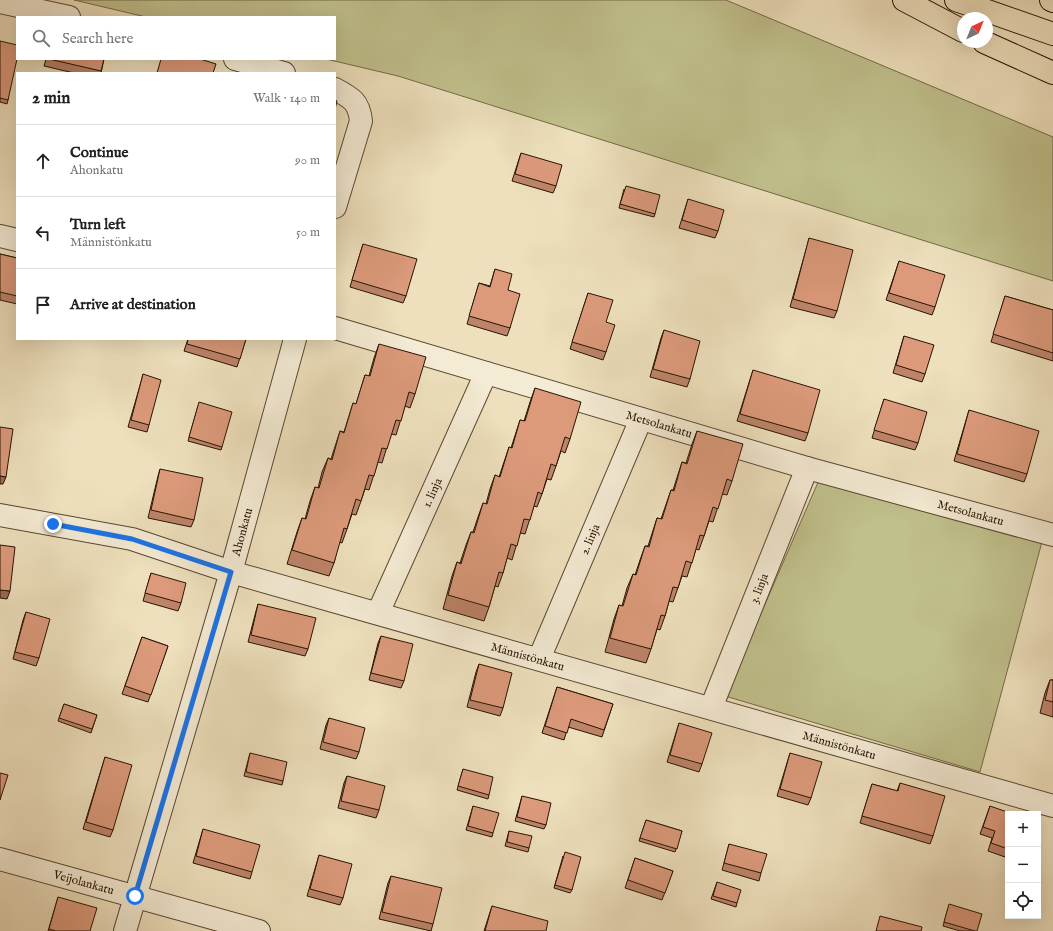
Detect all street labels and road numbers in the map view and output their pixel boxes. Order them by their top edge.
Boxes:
street label: Metsolankatu [624,408,694,442]
street label: 1. linja [420,475,446,510]
street label: Metsolankatu [936,497,1006,529]
street label: Ahonkatu [228,506,256,559]
street label: 2. linja [577,521,604,557]
street label: 3. linja [747,571,772,605]
street label: Männistönkatu [489,639,566,675]
street label: Männistönkatu [801,728,878,763]
street label: Veijolankatu [51,867,116,898]

